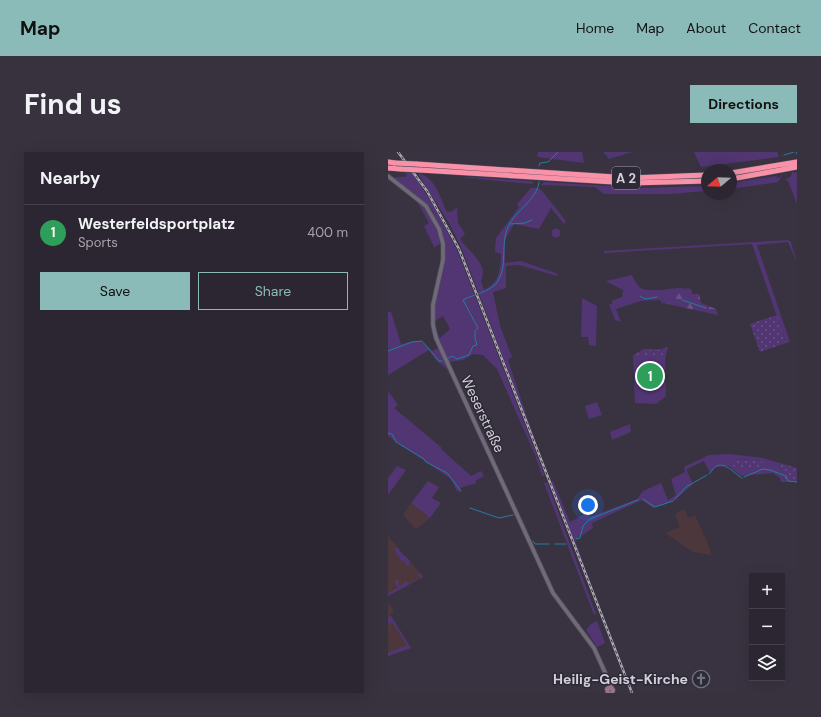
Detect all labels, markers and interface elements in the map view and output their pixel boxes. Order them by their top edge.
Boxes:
text: Map [20,16,60,41]
text: Home [576,19,614,37]
text: Map [636,19,664,37]
text: About [686,19,726,37]
text: Contact [748,19,801,37]
button: Directions [690,85,797,123]
text: Find us [24,86,122,123]
north arrow [701,164,737,200]
text: Nearby [40,167,100,189]
road number: A 2 [612,167,640,189]
text: Westerfeldsportplatz [78,214,235,234]
text: 1 [51,224,55,241]
text: 400 m [307,224,348,241]
text: Sports [78,234,118,251]
button: Save [40,272,190,310]
button: Share [198,272,348,310]
pin: 1 [637,361,663,391]
street label: Weserstraße [457,373,509,455]
your location [578,495,598,515]
map controls [749,573,785,681]
button: + [749,573,785,609]
button: − [749,609,785,645]
button: layers [749,645,785,681]
church icon: Heilig-Geist-Kirche [691,669,711,689]
place label: Heilig-Geist-Kirche [553,670,688,688]

